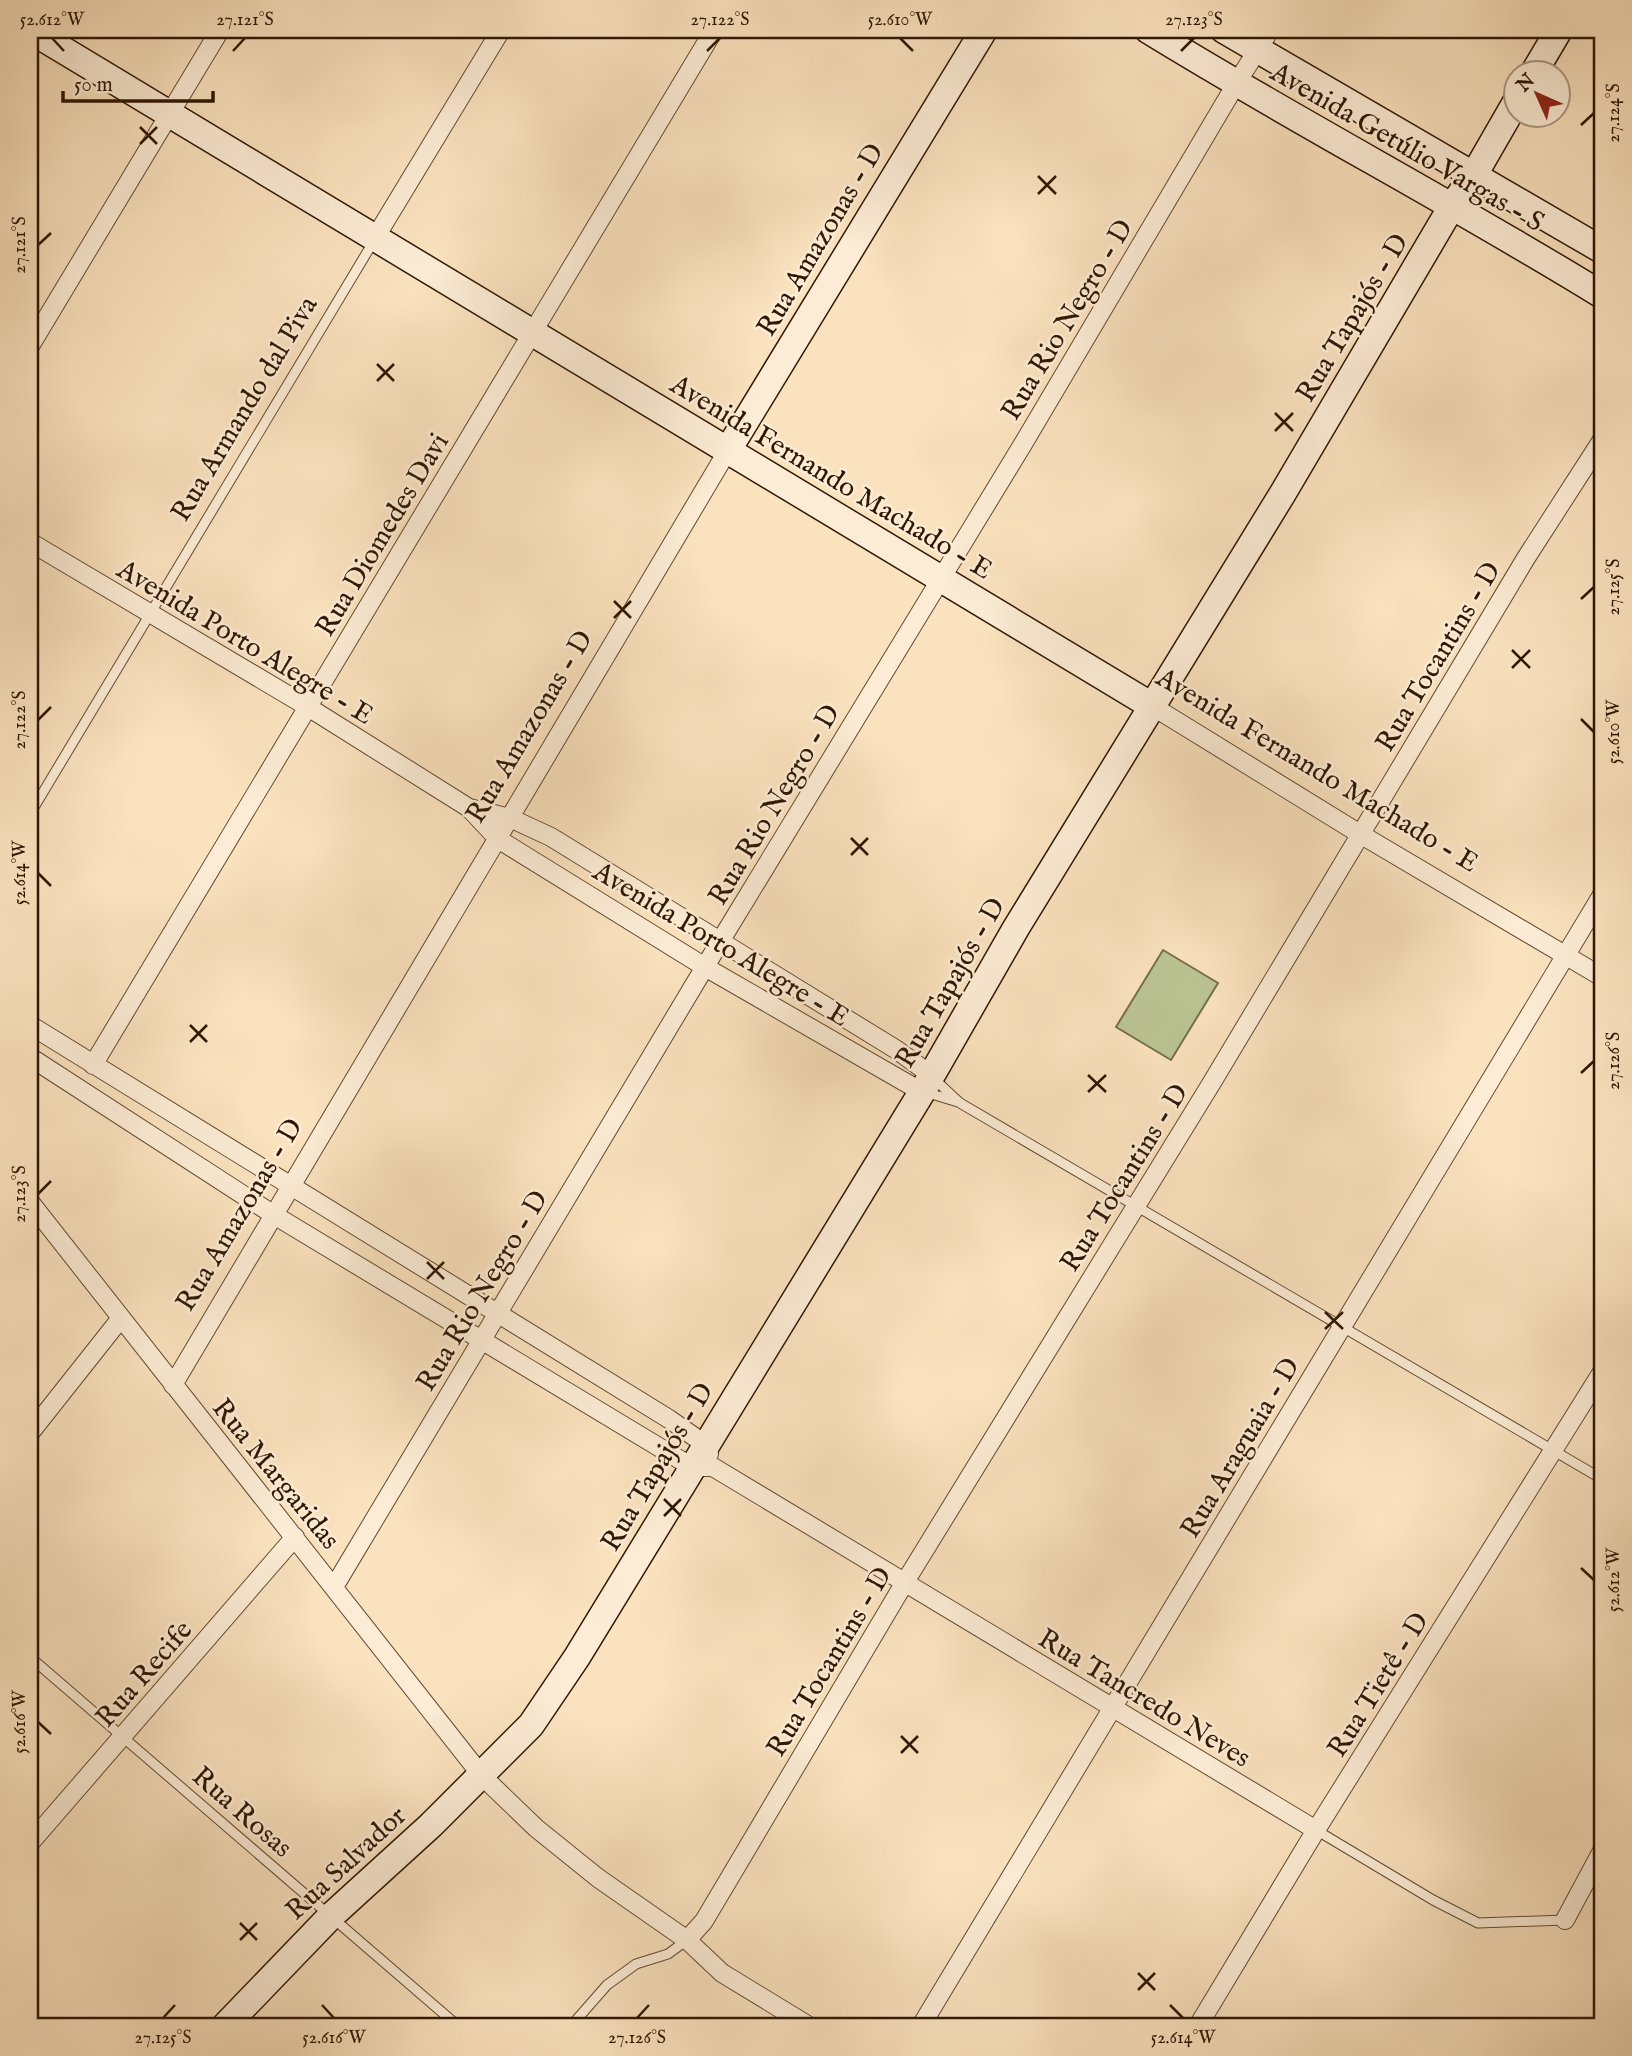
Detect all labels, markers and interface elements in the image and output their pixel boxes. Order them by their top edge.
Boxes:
text: 52.612°W [20,9,85,32]
text: 27.121°S [216,9,274,32]
text: 27.122°S [690,9,750,32]
text: 52.610°W [868,9,933,32]
text: 27.123°S [1165,9,1223,32]
street label: Avenida Getúlio Vargas - S [1263,55,1550,241]
scale bar [63,60,214,104]
north arrow [1502,60,1572,130]
text: N [1511,69,1541,98]
text: 50 m [74,72,113,99]
text: 27.124°S [1603,83,1626,143]
street label: Rua Amazonas - D [750,137,893,343]
street label: Rua Rio Negro - D [994,213,1142,427]
text: 27.121°S [9,216,32,274]
street label: Rua Tapajós - D [1289,227,1417,409]
street label: Rua Armando dal Piva [164,290,327,528]
street label: Avenida Fernando Machado - E [662,367,998,588]
street label: Rua Diomedes Davi [309,427,458,643]
street label: Avenida Porto Alegre - E [109,552,379,734]
street label: Rua Tocantins - D [1369,556,1510,759]
text: 27.125°S [1603,558,1626,616]
street label: Rua Amazonas - D [459,624,602,830]
street label: Avenida Fernando Machado - E [1148,660,1484,881]
text: 27.122°S [9,690,32,750]
street label: Rua Rio Negro - D [701,698,849,912]
text: 52.610°W [1603,699,1626,764]
text: 52.614°W [9,840,32,905]
street label: Avenida Porto Alegre - E [585,854,855,1036]
street label: Rua Tapajós - D [888,892,1014,1075]
text: 27.126°S [1603,1032,1626,1090]
street label: Rua Tocantins - D [1053,1078,1197,1279]
street label: Rua Amazonas - D [169,1112,312,1318]
text: 27.123°S [9,1165,32,1223]
street label: Rua Rio Negro - D [409,1184,557,1398]
street label: Rua Araguaia - D [1174,1352,1309,1545]
street label: Rua Tapajós - D [594,1376,722,1558]
street label: Rua Margaridas [203,1392,347,1557]
text: 52.612°W [1603,1547,1626,1612]
street label: Rua Tocantins - D [760,1561,901,1764]
street label: Rua Tietê - D [1321,1606,1438,1764]
street label: Rua Recife [89,1614,201,1735]
street label: Rua Tancredo Neves [1031,1622,1256,1776]
text: 52.616°W [9,1689,32,1754]
street label: Rua Rosas [184,1760,299,1866]
street label: Rua Salvador [279,1799,414,1929]
text: 27.125°S [134,2027,192,2050]
text: 52.616°W [302,2027,367,2050]
text: 27.126°S [608,2027,666,2050]
text: 52.614°W [1151,2027,1216,2050]

